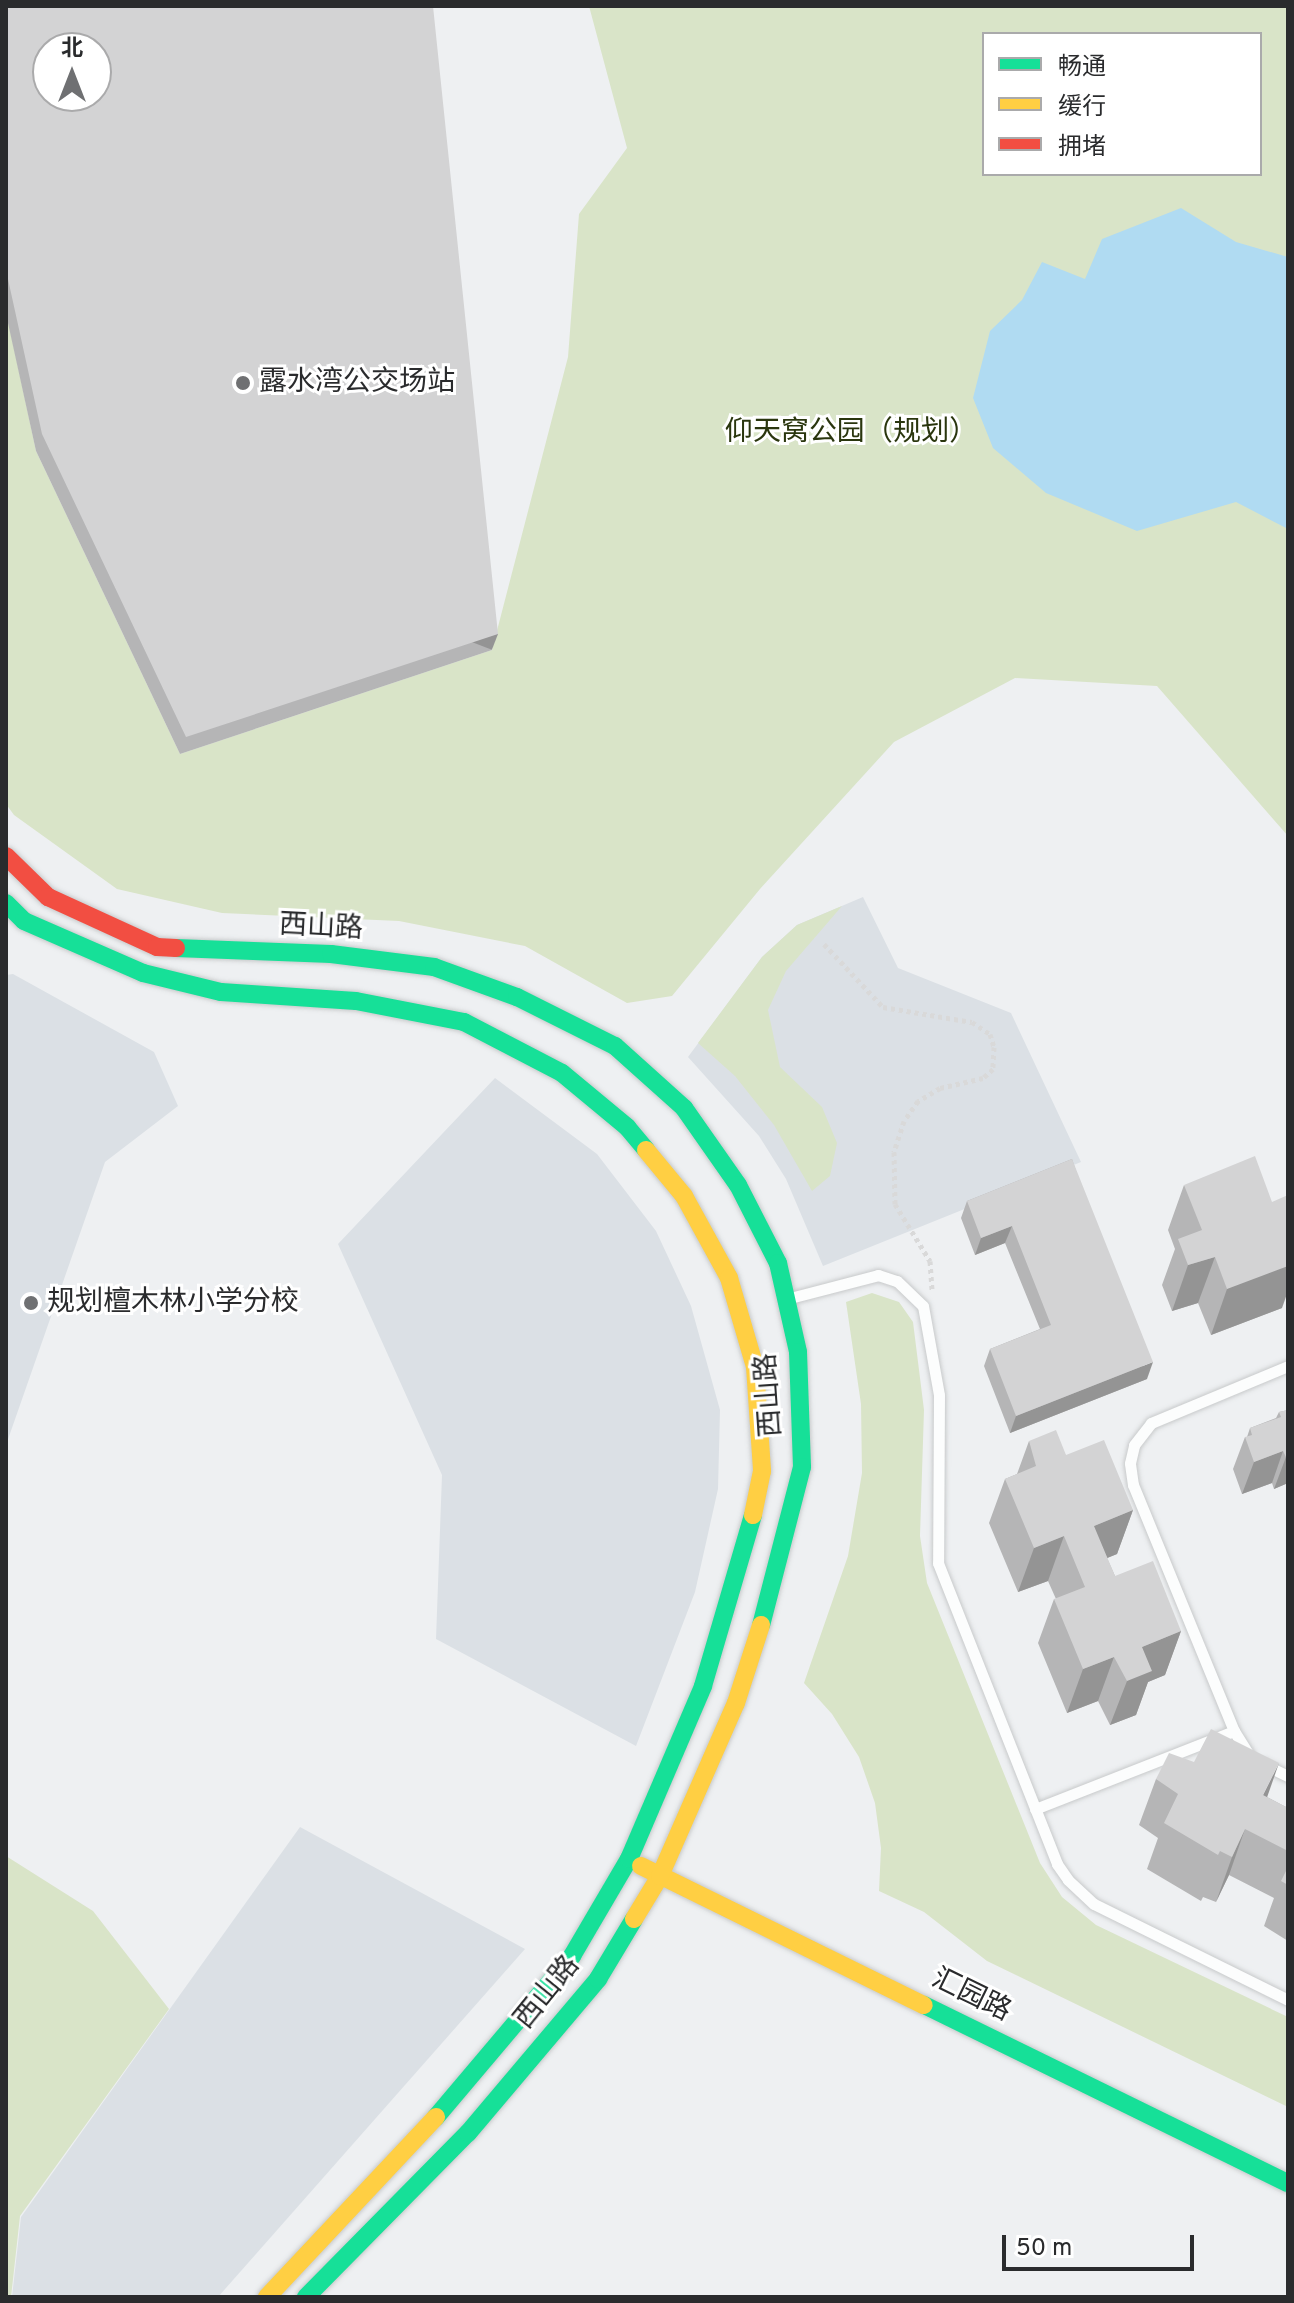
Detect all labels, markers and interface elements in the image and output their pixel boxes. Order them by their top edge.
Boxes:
north arrow [32,32,112,112]
legend [982,32,1262,176]
text: 北 [61,36,83,63]
text: 畅通 [1058,53,1106,83]
text: 缓行 [1058,93,1106,123]
text: 拥堵 [1058,133,1106,163]
place label: 露水湾公交场站 [259,366,455,400]
marker: 露水湾公交场站 [234,374,252,392]
park label: 仰天窝公园（规划） [725,416,977,450]
street label: 西山路 [278,909,364,947]
place label: 规划檀木林小学分校 [47,1286,299,1320]
marker: 规划檀木林小学分校 [22,1294,40,1312]
street label: 西山路 [750,1352,790,1438]
street label: 西山路 [509,1950,587,2036]
street label: 汇园路 [926,1962,1016,2030]
scale bar [1006,2219,1198,2269]
text: 50 m [1016,2234,1072,2264]

